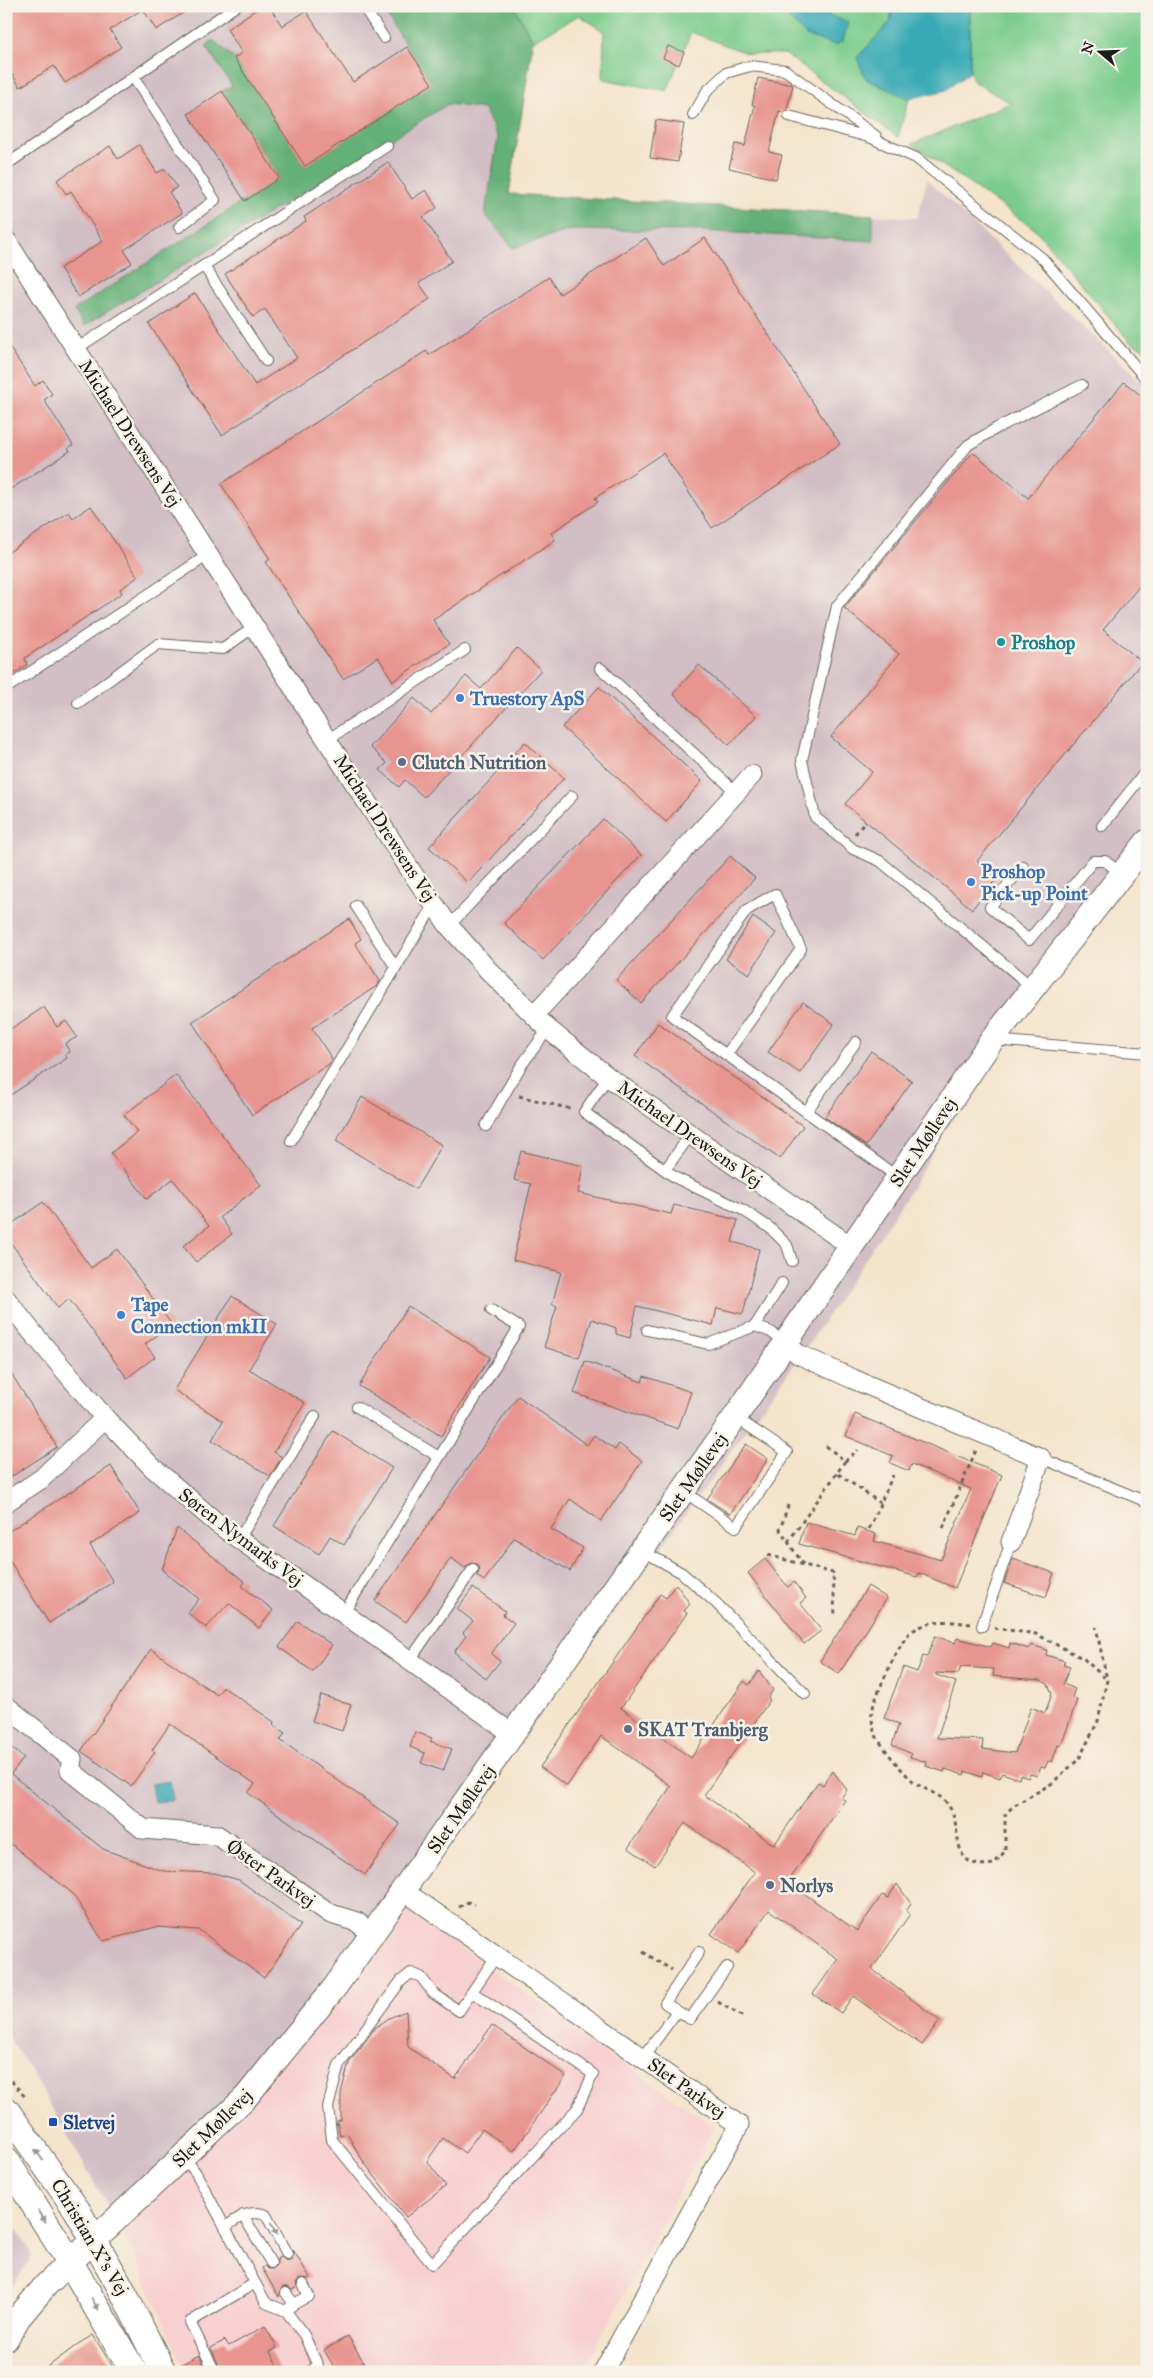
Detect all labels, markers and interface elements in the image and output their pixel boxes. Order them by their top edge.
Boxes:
north arrow [1076,28,1126,78]
text: N [1078,39,1098,56]
street label: Michael Drewsens Vej [74,355,186,511]
place label: Proshop [1011,631,1076,655]
marker: Proshop [995,636,1007,648]
place label: Truestory ApS [469,687,585,711]
marker: Truestory ApS [454,692,466,704]
street label: Michael Drewsens Vej [329,750,441,906]
place label: Clutch Nutrition [412,751,547,774]
marker: Clutch Nutrition [396,756,408,768]
place label: Proshop Pick-up Point [981,860,1088,906]
marker: Proshop Pick-up Point [965,876,977,888]
street label: Michael Drewsens Vej [613,1075,767,1193]
street label: Slet Møllevej [885,1093,961,1191]
place label: Tape Connection mkII [130,1293,267,1338]
marker: Tape Connection mkII [115,1309,127,1321]
street label: Slet Møllevej [654,1428,732,1526]
street label: Søren Nymarks Vej [174,1483,308,1591]
place label: SKAT Tranbjerg [638,1718,769,1742]
marker: SKAT Tranbjerg [622,1723,634,1735]
street label: Slet Møllevej [422,1760,500,1858]
street label: Øster Parkvej [222,1834,320,1912]
place label: Norlys [780,1874,833,1898]
marker: Norlys [764,1879,776,1891]
street label: Slet Parkvej [643,2053,731,2123]
street label: Slet Møllevej [167,2084,257,2172]
place label: Sletvej [63,2111,115,2135]
marker: Sletvej [47,2116,59,2128]
one-way arrow [34,2148,44,2162]
street label: Christian X's Vej [46,2175,134,2299]
one-way arrow [37,2209,46,2223]
one-way arrow [270,2222,278,2236]
one-way arrow [91,2297,99,2312]

